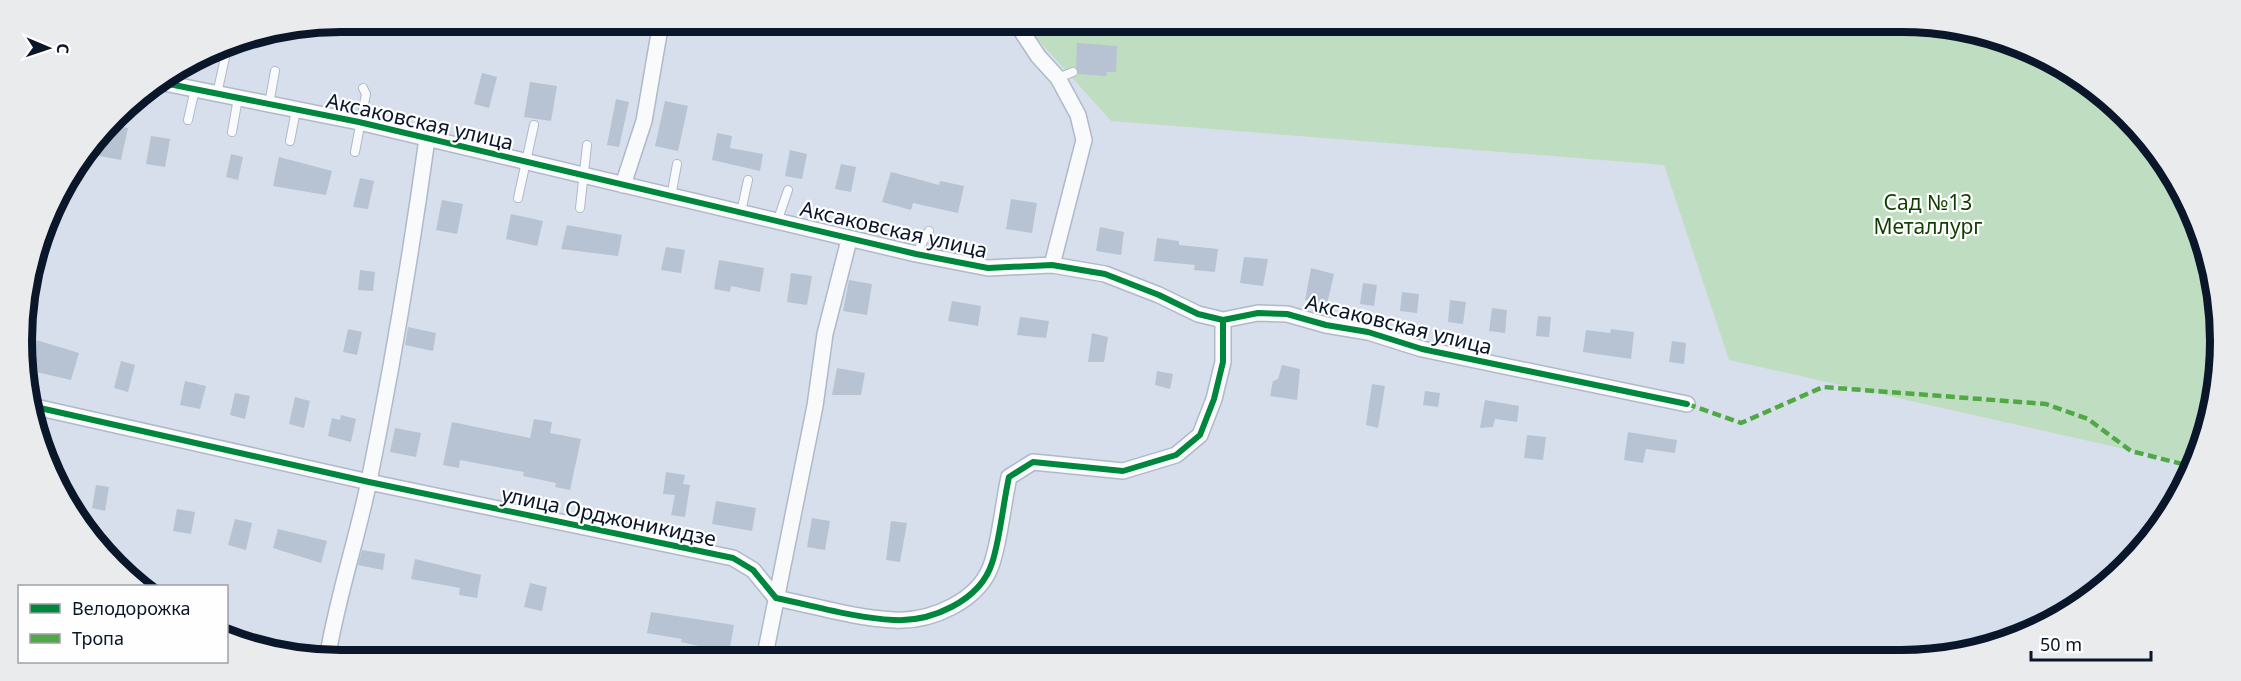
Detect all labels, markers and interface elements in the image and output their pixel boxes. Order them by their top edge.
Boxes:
north arrow [18,18,78,78]
text: С [52,43,74,54]
street label: Аксаковская улица [324,86,516,156]
park label: Сад №13 Металлург [1873,188,1983,240]
street label: Аксаковская улица [798,194,990,264]
street label: Аксаковская улица [1303,287,1495,361]
street label: улица Орджоникидзе [499,480,719,552]
legend [18,585,228,663]
text: Велодорожка [72,596,190,620]
scale bar [2031,624,2151,662]
text: Тропа [72,626,124,650]
text: 50 m [2040,632,2082,656]

